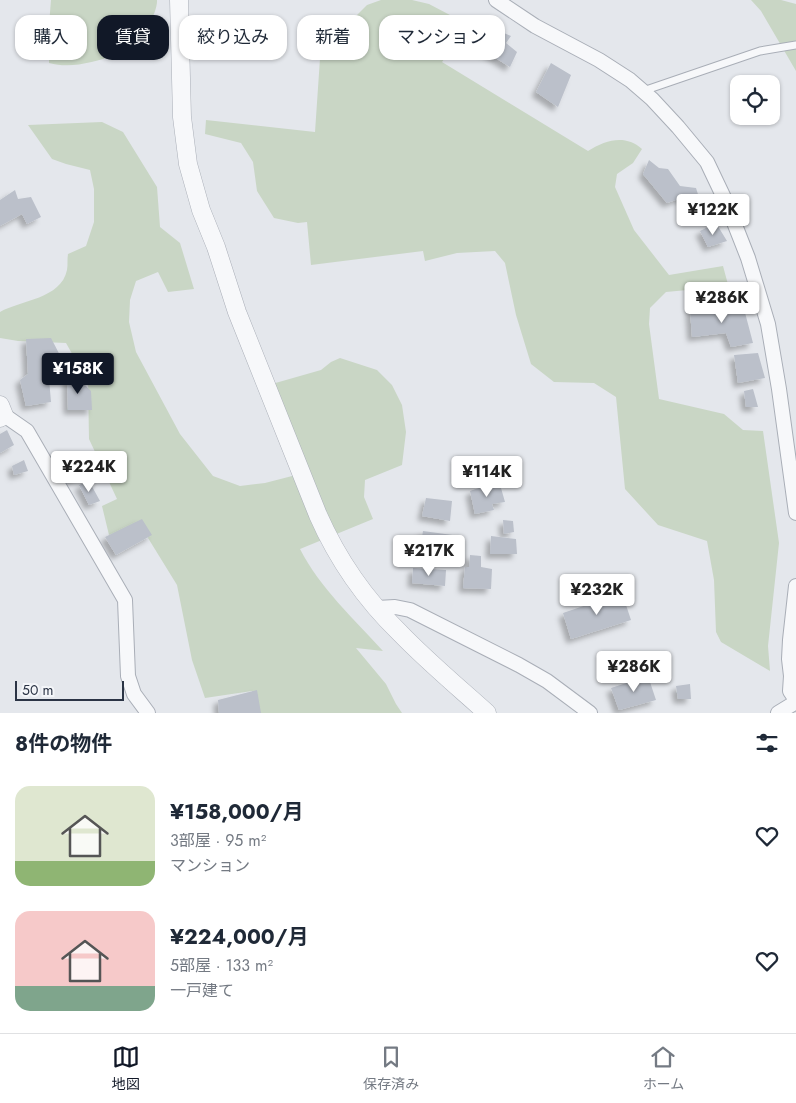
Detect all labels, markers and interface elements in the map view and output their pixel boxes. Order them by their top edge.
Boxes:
chip: 購入 [15,15,87,60]
chip: 賃貸 [97,15,169,60]
chip: 絞り込み [179,15,287,60]
chip: 新着 [297,15,369,60]
chip: マンション [379,15,505,60]
map controls [730,75,780,125]
button: locate [730,75,780,125]
pin: ¥122K [678,194,748,236]
text: ¥122K [687,198,739,221]
pin: ¥286K [687,282,757,324]
text: ¥286K [695,286,749,309]
pin: ¥158K [43,352,113,395]
text: ¥158K [53,357,103,380]
pin: ¥224K [54,450,124,493]
text: ¥224K [62,455,116,478]
pin: ¥114K [452,456,522,498]
text: ¥114K [462,460,512,483]
pin: ¥217K [394,534,464,577]
text: ¥217K [404,539,454,562]
pin: ¥232K [562,574,632,616]
text: ¥232K [571,578,623,601]
pin: ¥286K [599,650,669,693]
text: ¥286K [607,655,661,678]
scale bar [15,678,124,701]
text: 50 m [22,680,53,700]
text: 8件の物件 [15,729,112,759]
icon: filters [753,729,781,757]
text: ¥158,000/月 [170,797,303,827]
icon: home [55,806,115,866]
icon: heart [753,822,781,850]
text: 3部屋 · 95 m² [170,829,266,852]
text: マンション [170,854,250,877]
text: ¥224,000/月 [170,922,309,952]
icon: home [55,931,115,991]
icon: heart [753,947,781,975]
text: 5部屋 · 133 m² [170,954,273,977]
text: 一戸建て [170,979,234,1002]
tab: 地図 [112,1043,140,1094]
tab: 保存済み [363,1043,419,1094]
tab: ホーム [643,1043,684,1094]

